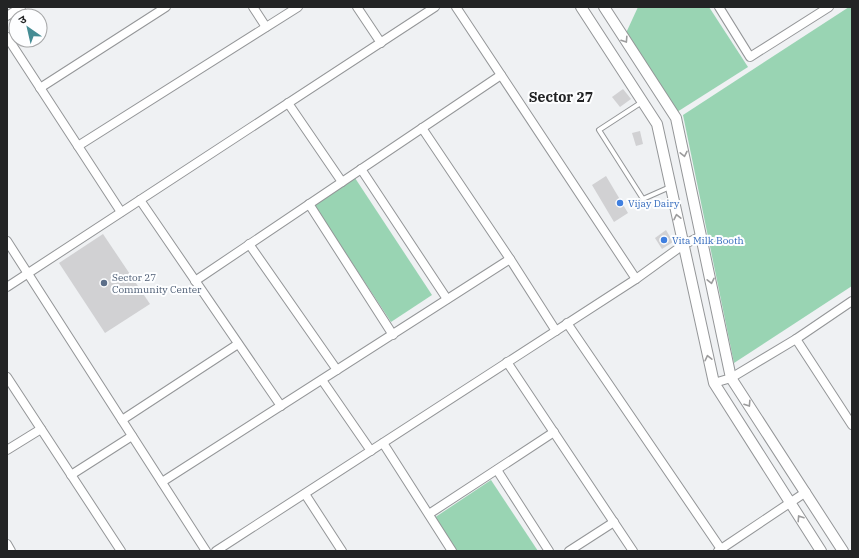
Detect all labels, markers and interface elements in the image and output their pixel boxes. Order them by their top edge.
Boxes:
north arrow [8,8,48,48]
text: उ [16,12,29,27]
one-way arrow [620,36,628,43]
district label: Sector 27 [529,88,593,106]
one-way arrow [679,151,687,157]
place label: Vijay Dairy [628,197,680,210]
marker: Vijay Dairy [615,198,625,208]
one-way arrow [674,214,682,220]
place label: Vita Milk Booth [672,234,744,247]
marker: Vita Milk Booth [659,235,669,245]
place label: Sector 27 Community Center [112,271,202,296]
marker: Sector 27 Community Center [99,278,109,288]
one-way arrow [706,278,714,284]
one-way arrow [705,355,713,361]
one-way arrow [743,400,751,407]
one-way arrow [798,516,805,523]

